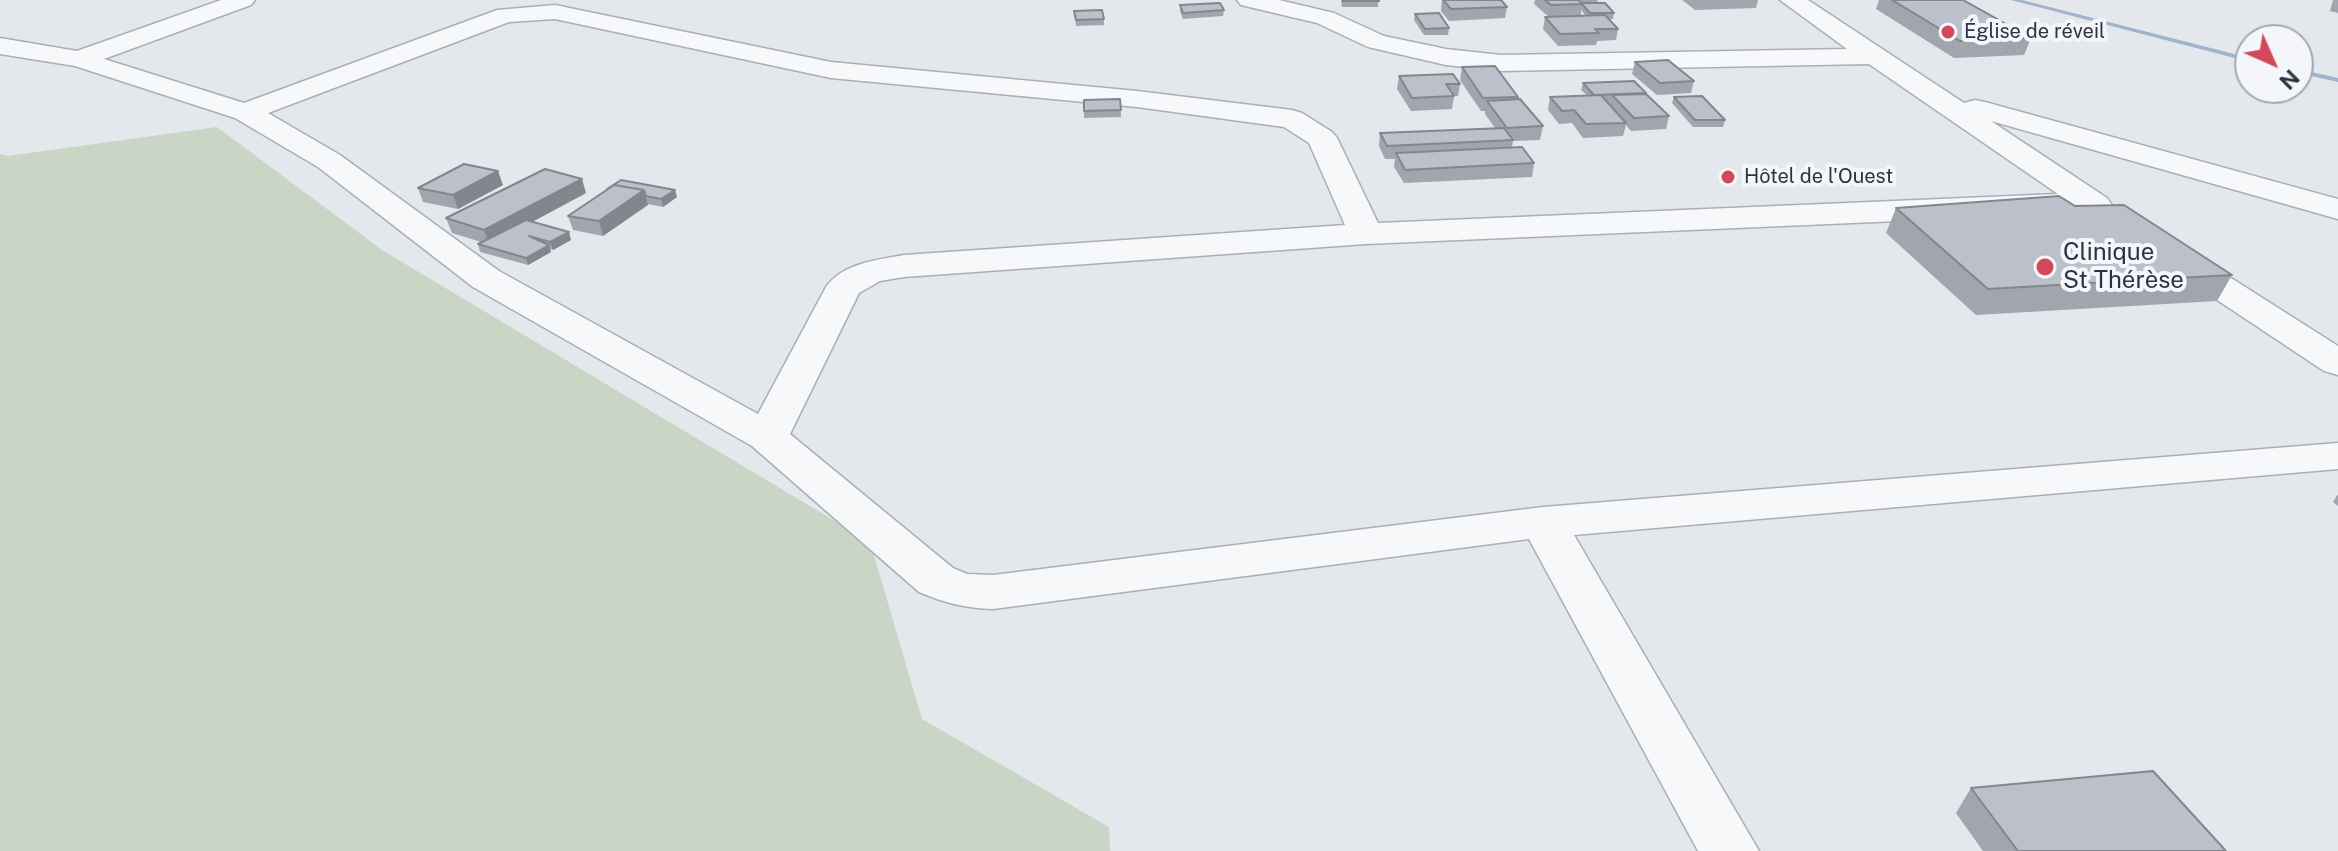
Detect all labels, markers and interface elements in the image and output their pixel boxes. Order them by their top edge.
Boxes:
place label: Église de réveil [1964,20,2105,44]
marker: Église de réveil [1939,23,1957,41]
north arrow [2234,24,2314,104]
text: N [2274,64,2305,95]
place label: Hôtel de l'Ouest [1744,165,1893,189]
marker: Hôtel de l'Ouest [1719,168,1737,186]
place label: Clinique St Thérèse [2063,239,2184,295]
marker: Clinique St Thérèse [2034,256,2056,278]

